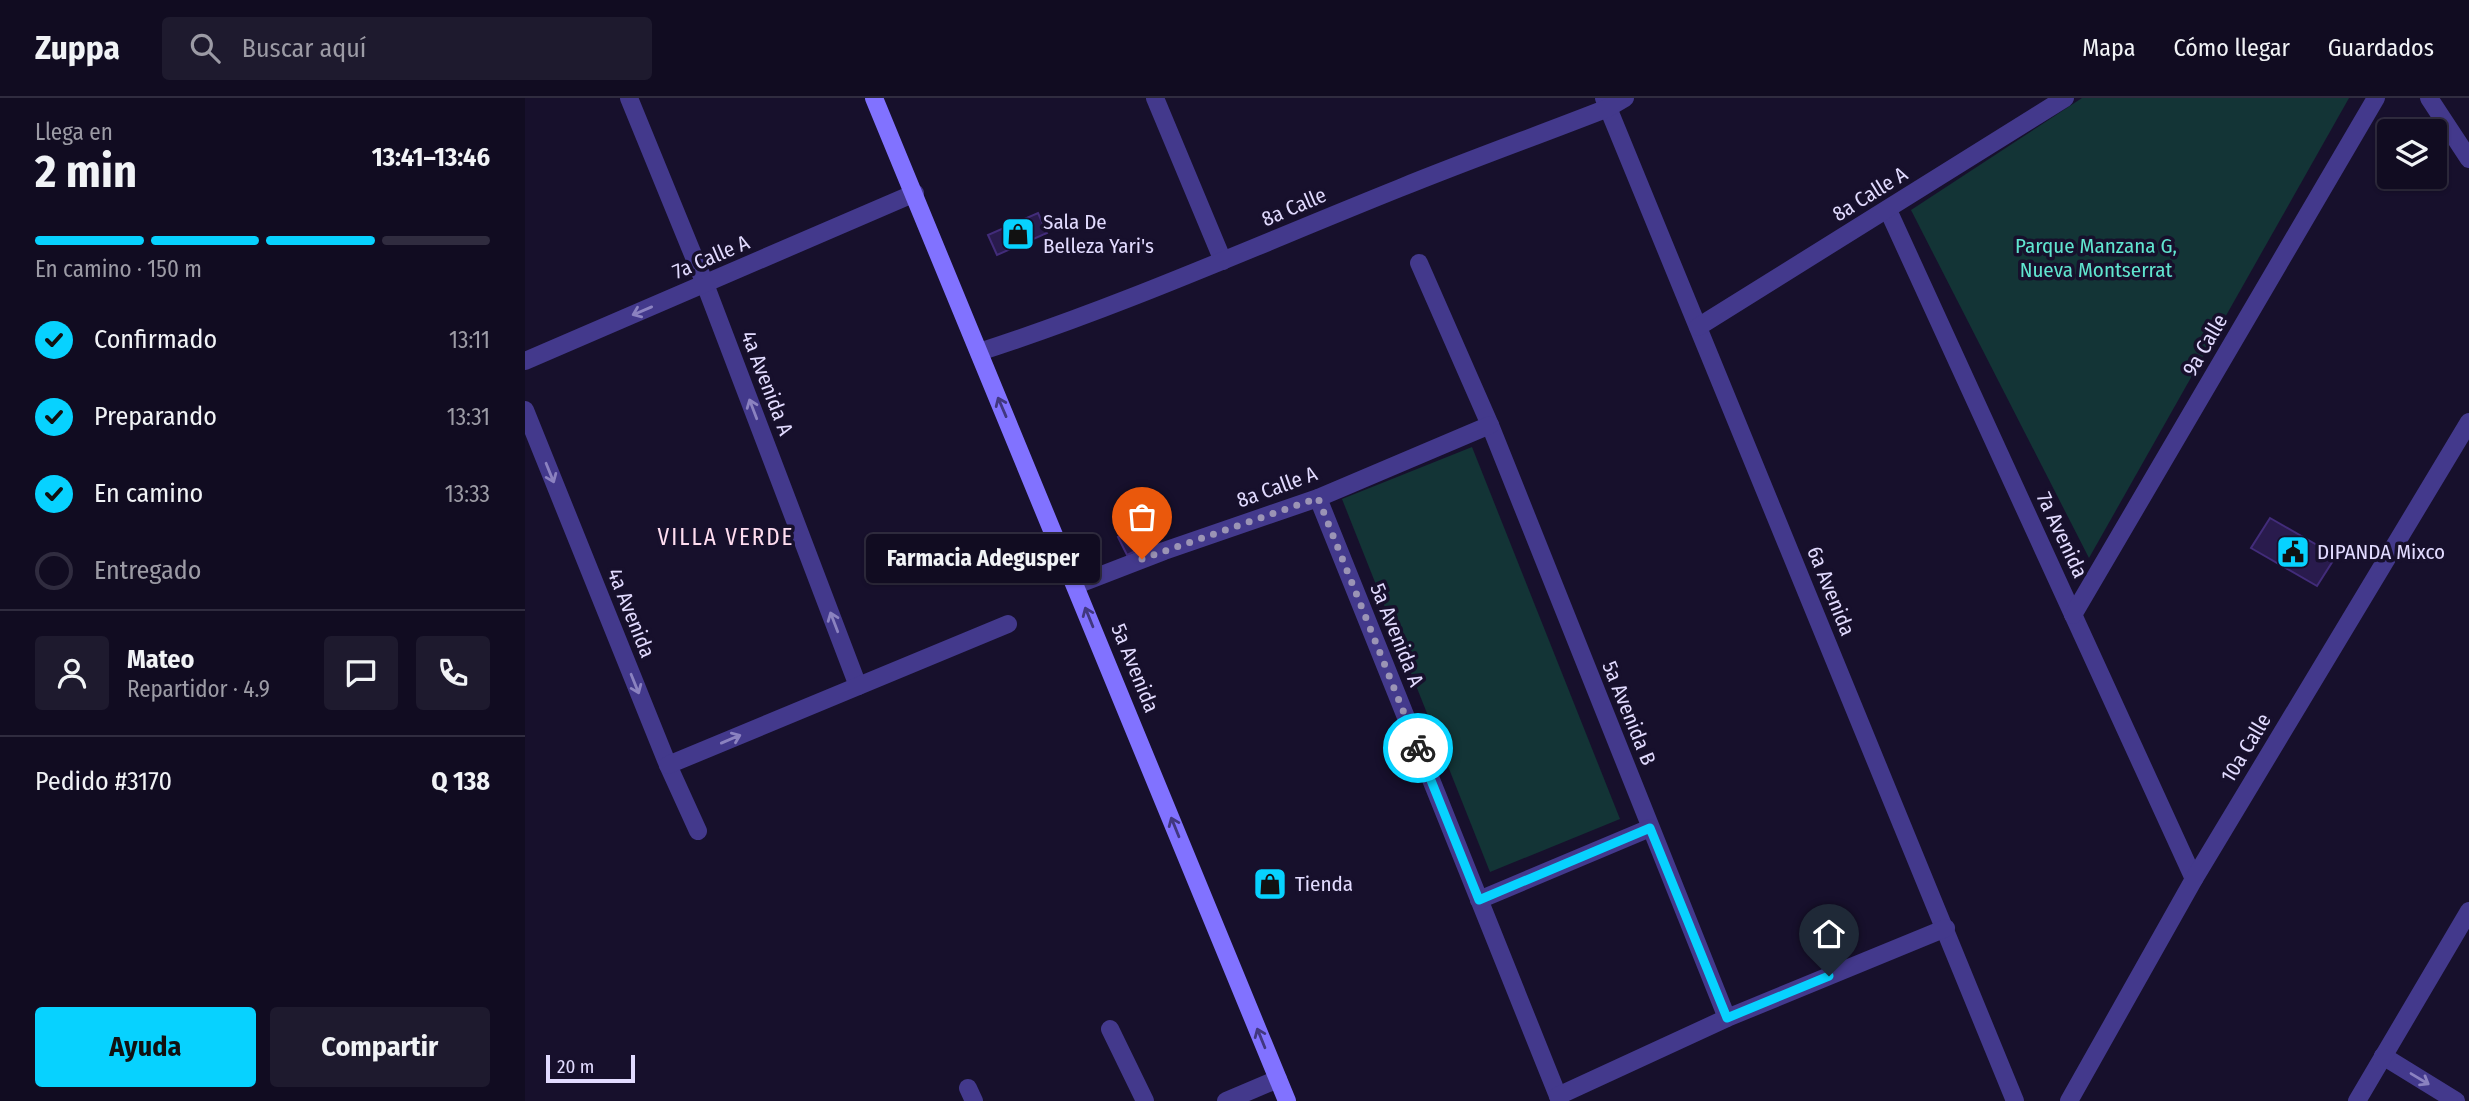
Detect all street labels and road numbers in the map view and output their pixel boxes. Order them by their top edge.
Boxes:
street label: 8a Calle A [1828,161,1912,227]
street label: 8a Calle [1258,182,1330,232]
street label: 7a Calle A [669,229,753,285]
street label: 9a Calle [2177,309,2233,381]
street label: 4a Avenida A [735,327,799,439]
street label: 8a Calle A [1233,460,1321,514]
street label: 7a Avenida [2031,488,2093,582]
street label: 6a Avenida [1801,542,1861,640]
street label: 4a Avenida [601,565,661,661]
street label: 5a Avenida A [1364,579,1430,691]
street label: 5a Avenida [1105,620,1165,716]
street label: 5a Avenida B [1596,657,1662,769]
street label: 10a Calle [2215,709,2277,787]

